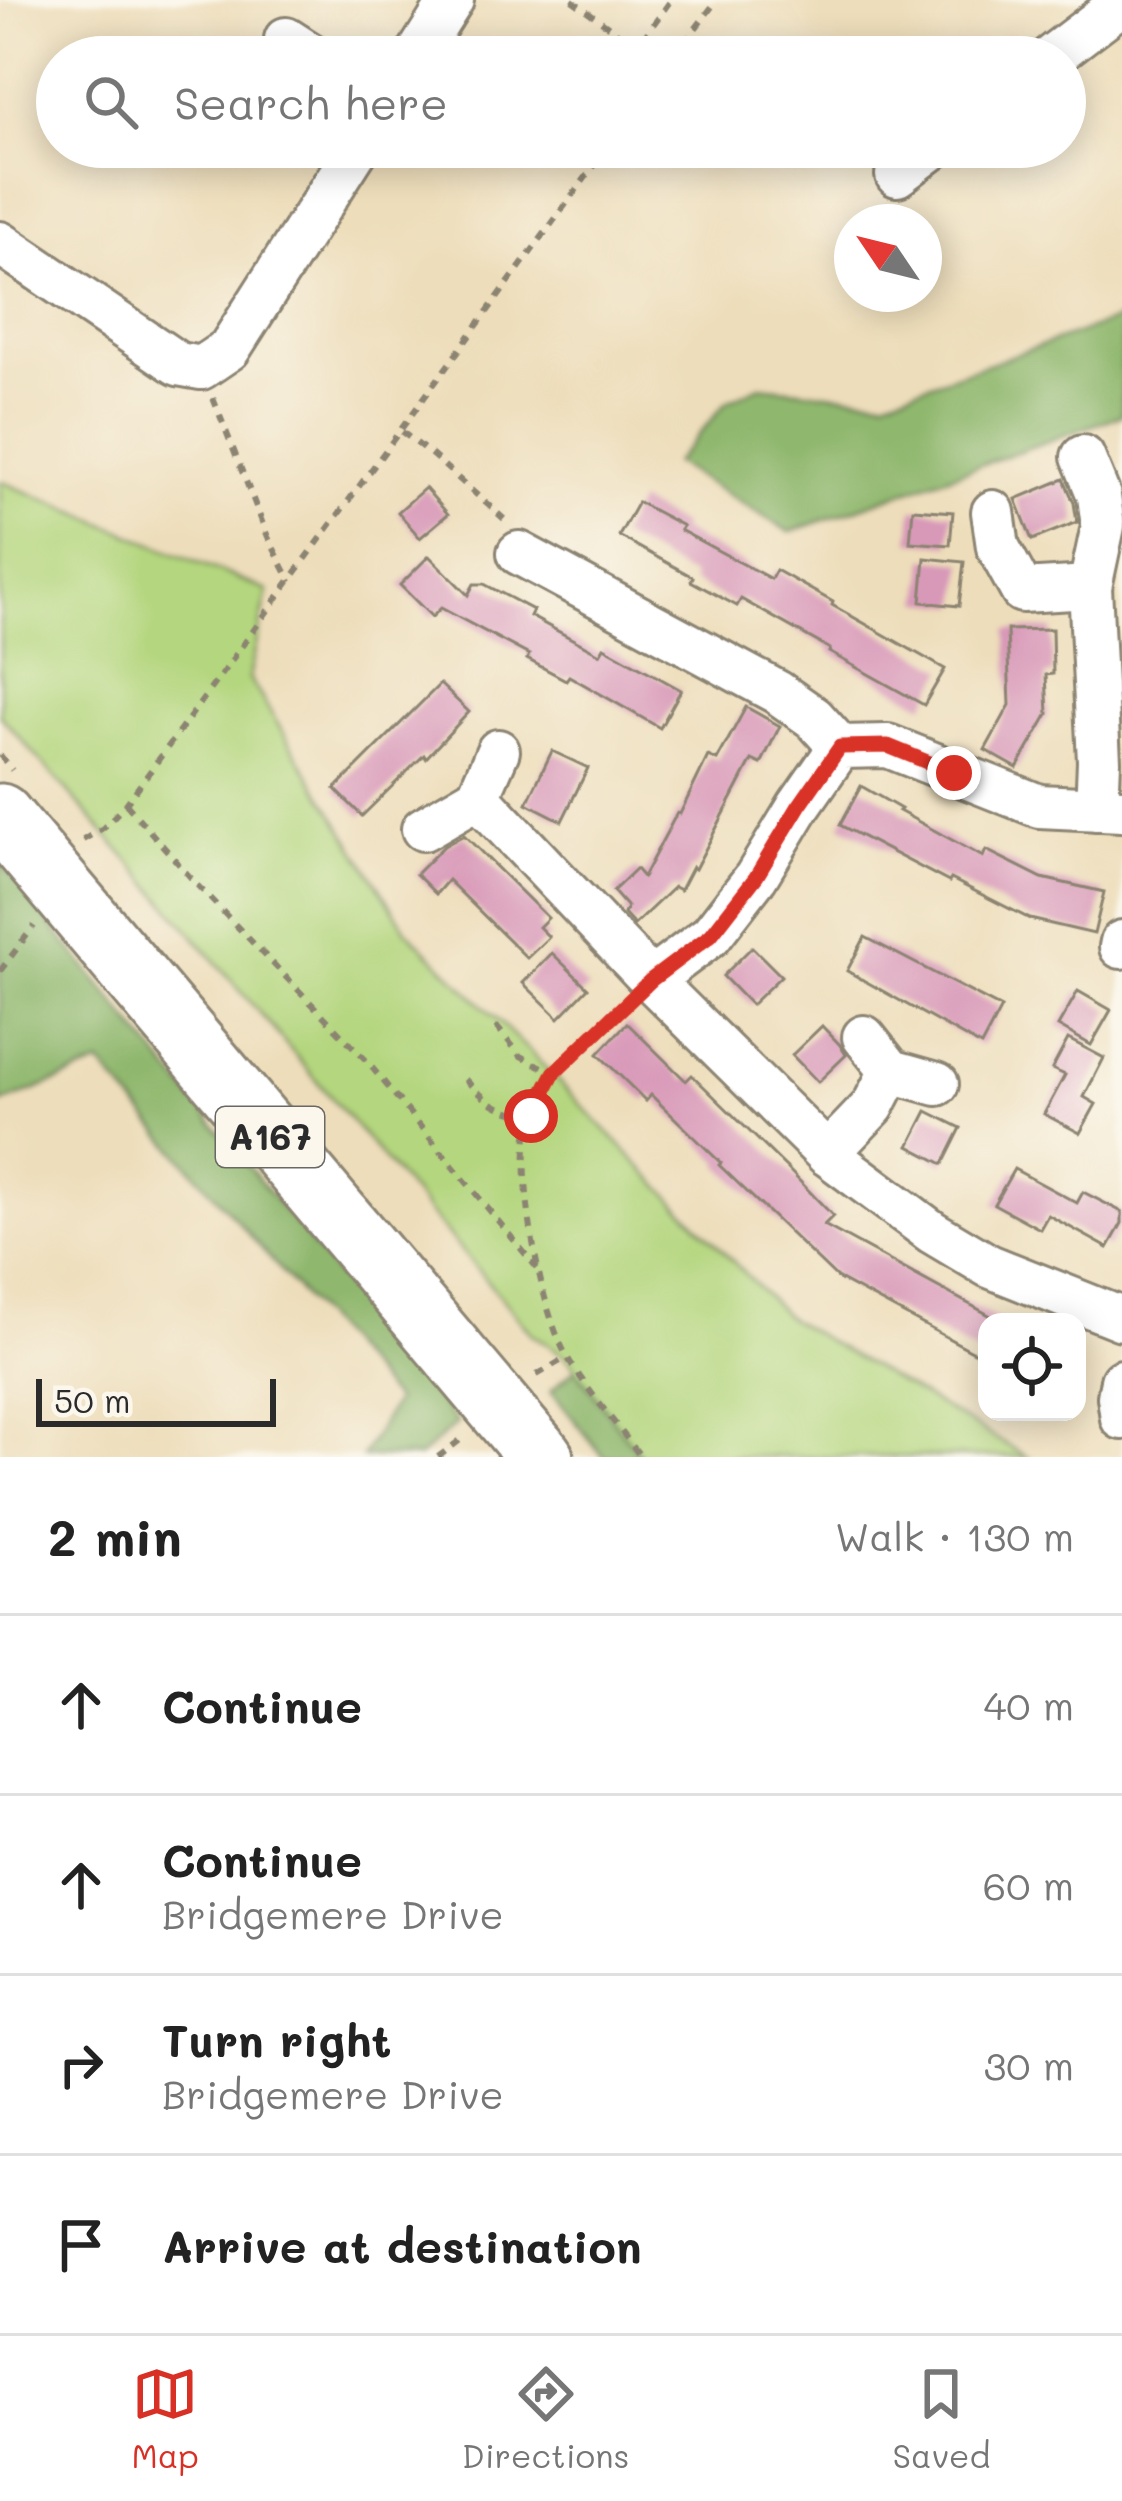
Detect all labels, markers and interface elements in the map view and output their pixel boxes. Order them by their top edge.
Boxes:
search box [36,36,1086,168]
icon: search [78,69,144,135]
text: Search here [174,73,448,131]
north arrow [834,204,942,312]
route end [927,746,981,800]
route start [504,1089,558,1143]
road number: A167 [216,1107,324,1167]
map controls [978,1313,1086,1421]
button: locate [978,1313,1086,1421]
scale bar [36,1373,276,1426]
text: 50 m [54,1378,130,1421]
text: 2 min [48,1502,182,1569]
text: Walk · 130 m [835,1510,1074,1561]
icon: ahead [48,1672,114,1738]
text: Continue [162,1676,362,1734]
text: 40 m [983,1679,1074,1730]
text: Continue [162,1830,362,1888]
icon: ahead [48,1852,114,1918]
text: 60 m [983,1859,1074,1910]
text: Bridgemere Drive [162,1888,504,1939]
text: Turn right [162,2010,391,2068]
icon: right [48,2032,114,2098]
text: 30 m [984,2039,1074,2090]
text: Bridgemere Drive [162,2068,504,2119]
icon: arrive [48,2212,114,2278]
text: Arrive at destination [162,2216,642,2274]
tab: Map [132,2361,199,2476]
tab: Directions [462,2361,629,2476]
tab: Saved [893,2361,990,2476]

